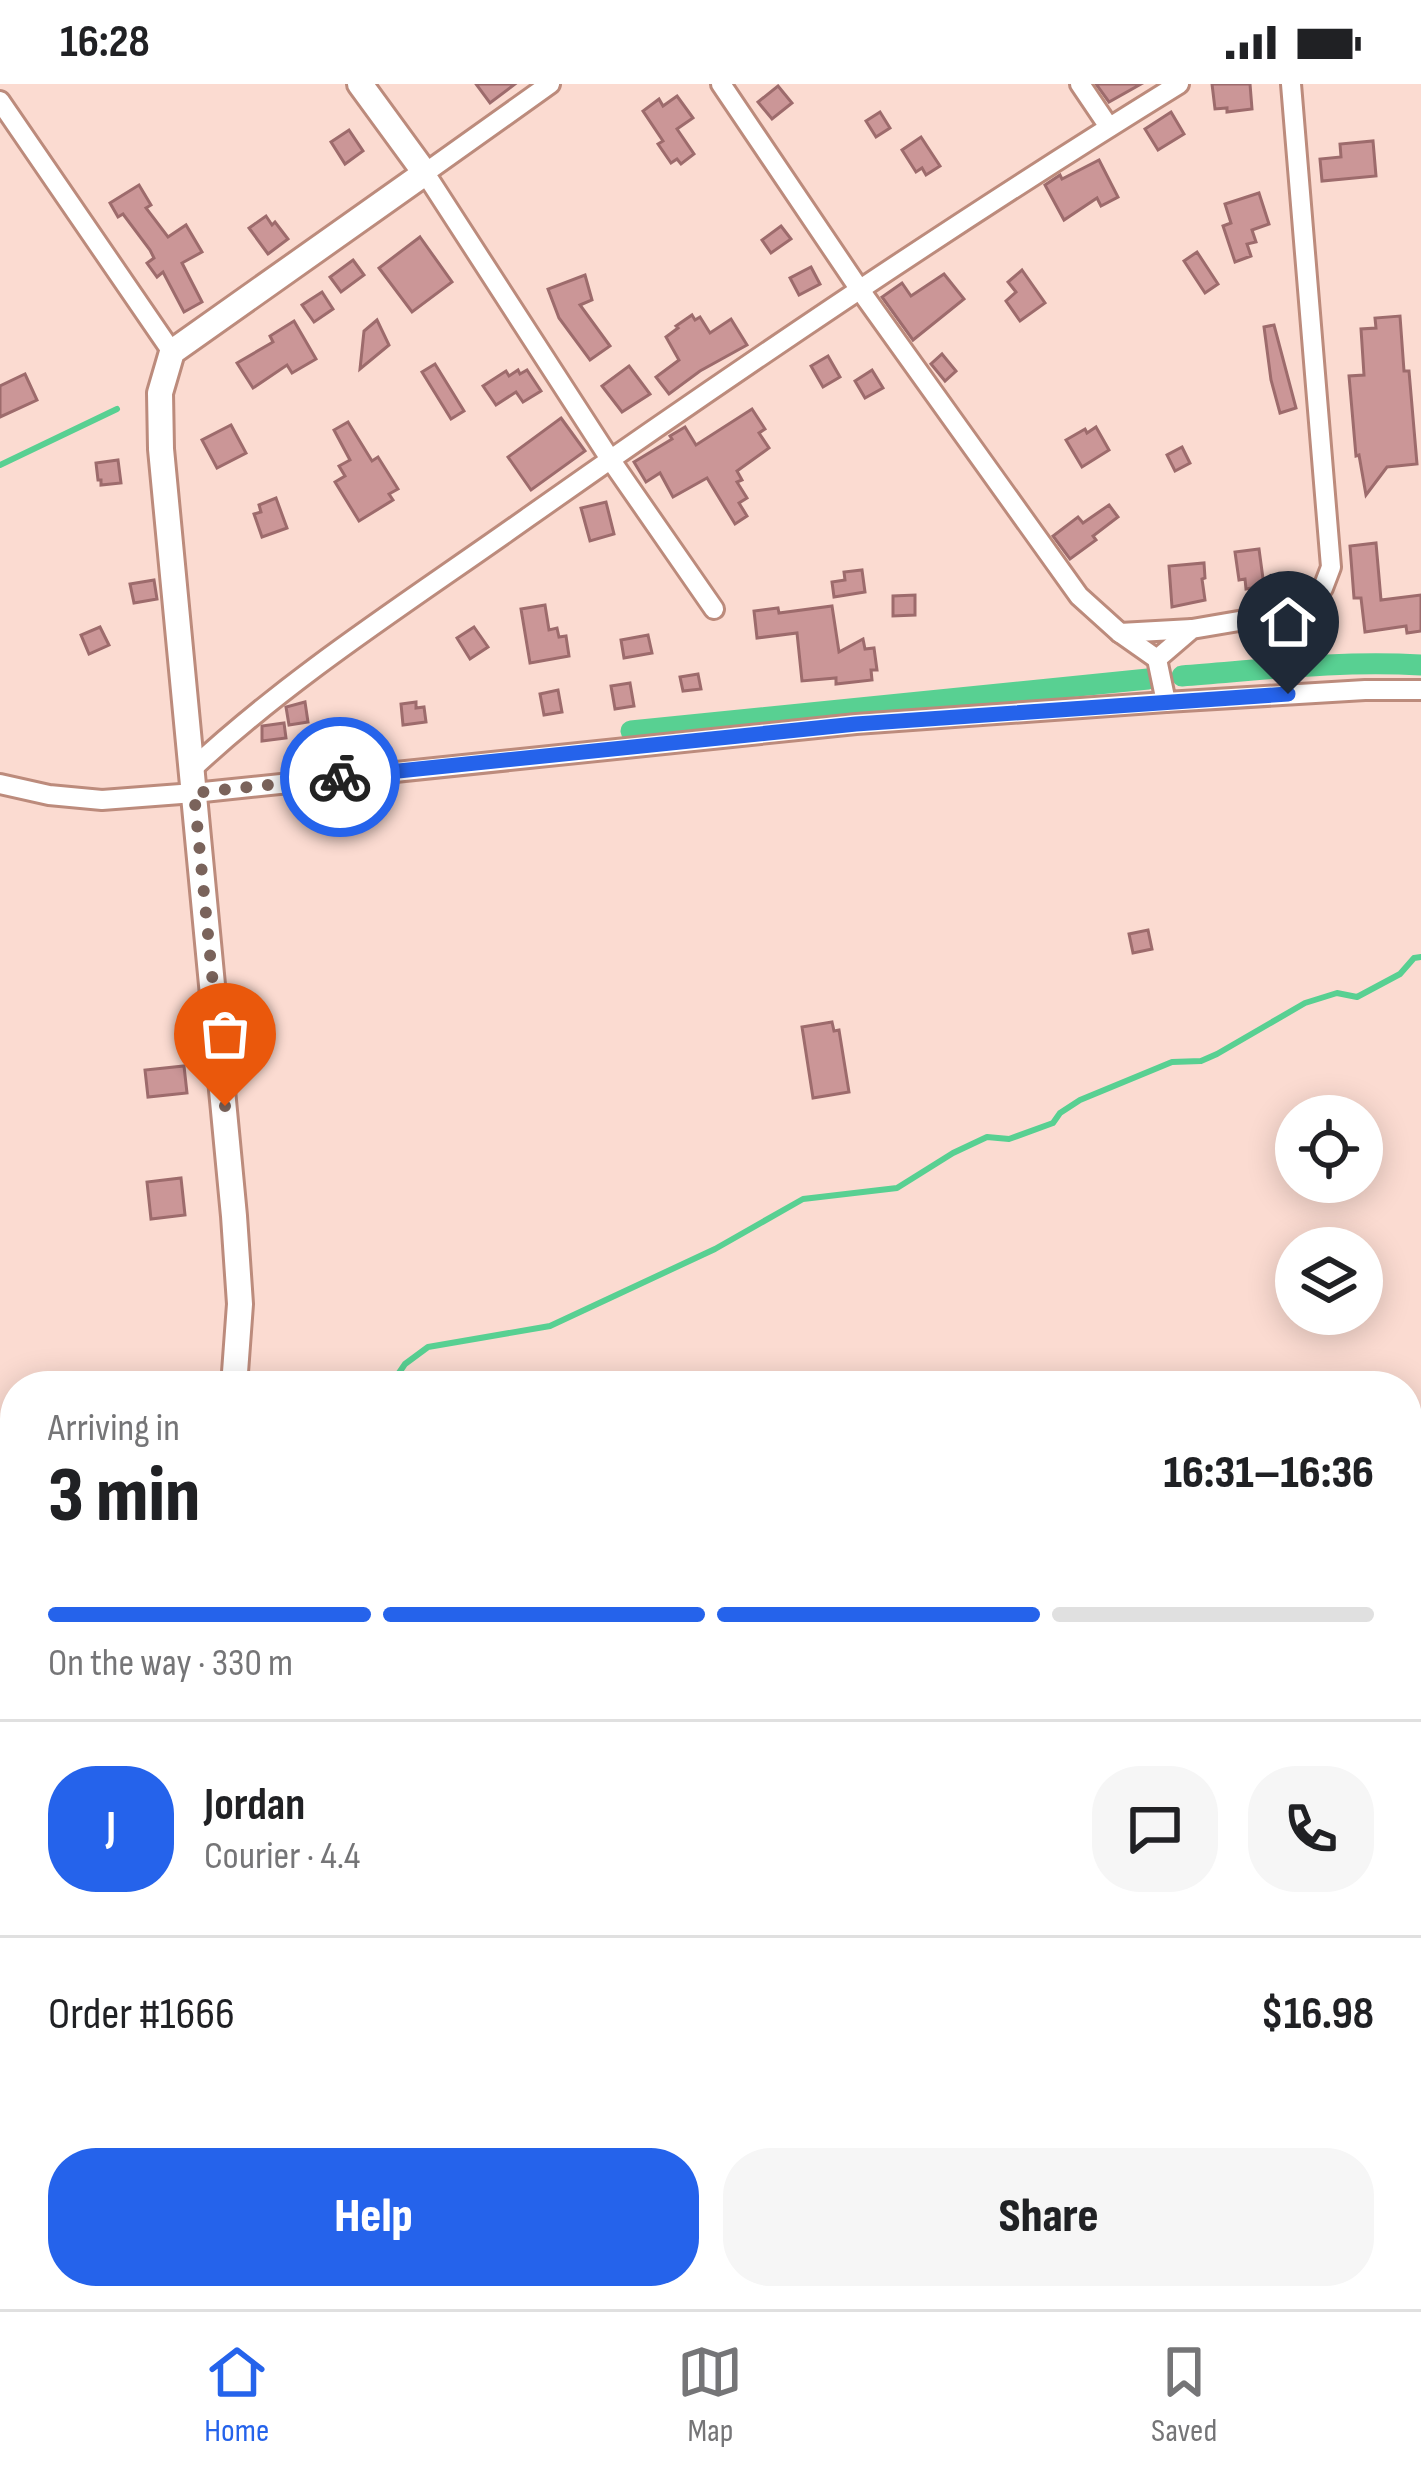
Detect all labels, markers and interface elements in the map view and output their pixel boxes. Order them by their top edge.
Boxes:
text: 16:28 [60,15,150,70]
pin [1237,571,1339,694]
icon: home [1255,589,1321,655]
courier [280,717,400,837]
icon: bike [307,744,373,810]
pin [174,983,276,1106]
icon: bag [192,1001,258,1067]
map controls [1275,1095,1383,1335]
button: locate [1275,1095,1383,1203]
button: layers [1275,1227,1383,1335]
text: Arriving in [48,1405,180,1452]
text: 16:31–16:36 [1163,1446,1374,1501]
text: 3 min [48,1450,200,1543]
text: On the way · 330 m [48,1640,293,1687]
button: chat [1092,1766,1218,1892]
button: phone [1248,1766,1374,1892]
text: Jordan [204,1778,305,1833]
text: J [106,1801,116,1856]
text: Courier · 4.4 [204,1833,360,1880]
text: Order #1666 [48,1987,235,2042]
text: $16.98 [1261,1987,1374,2042]
button: Help [48,2148,699,2286]
button: Share [723,2148,1374,2286]
tab: Home [204,2339,270,2451]
tab: Map [677,2339,743,2451]
tab: Saved [1151,2339,1217,2451]

